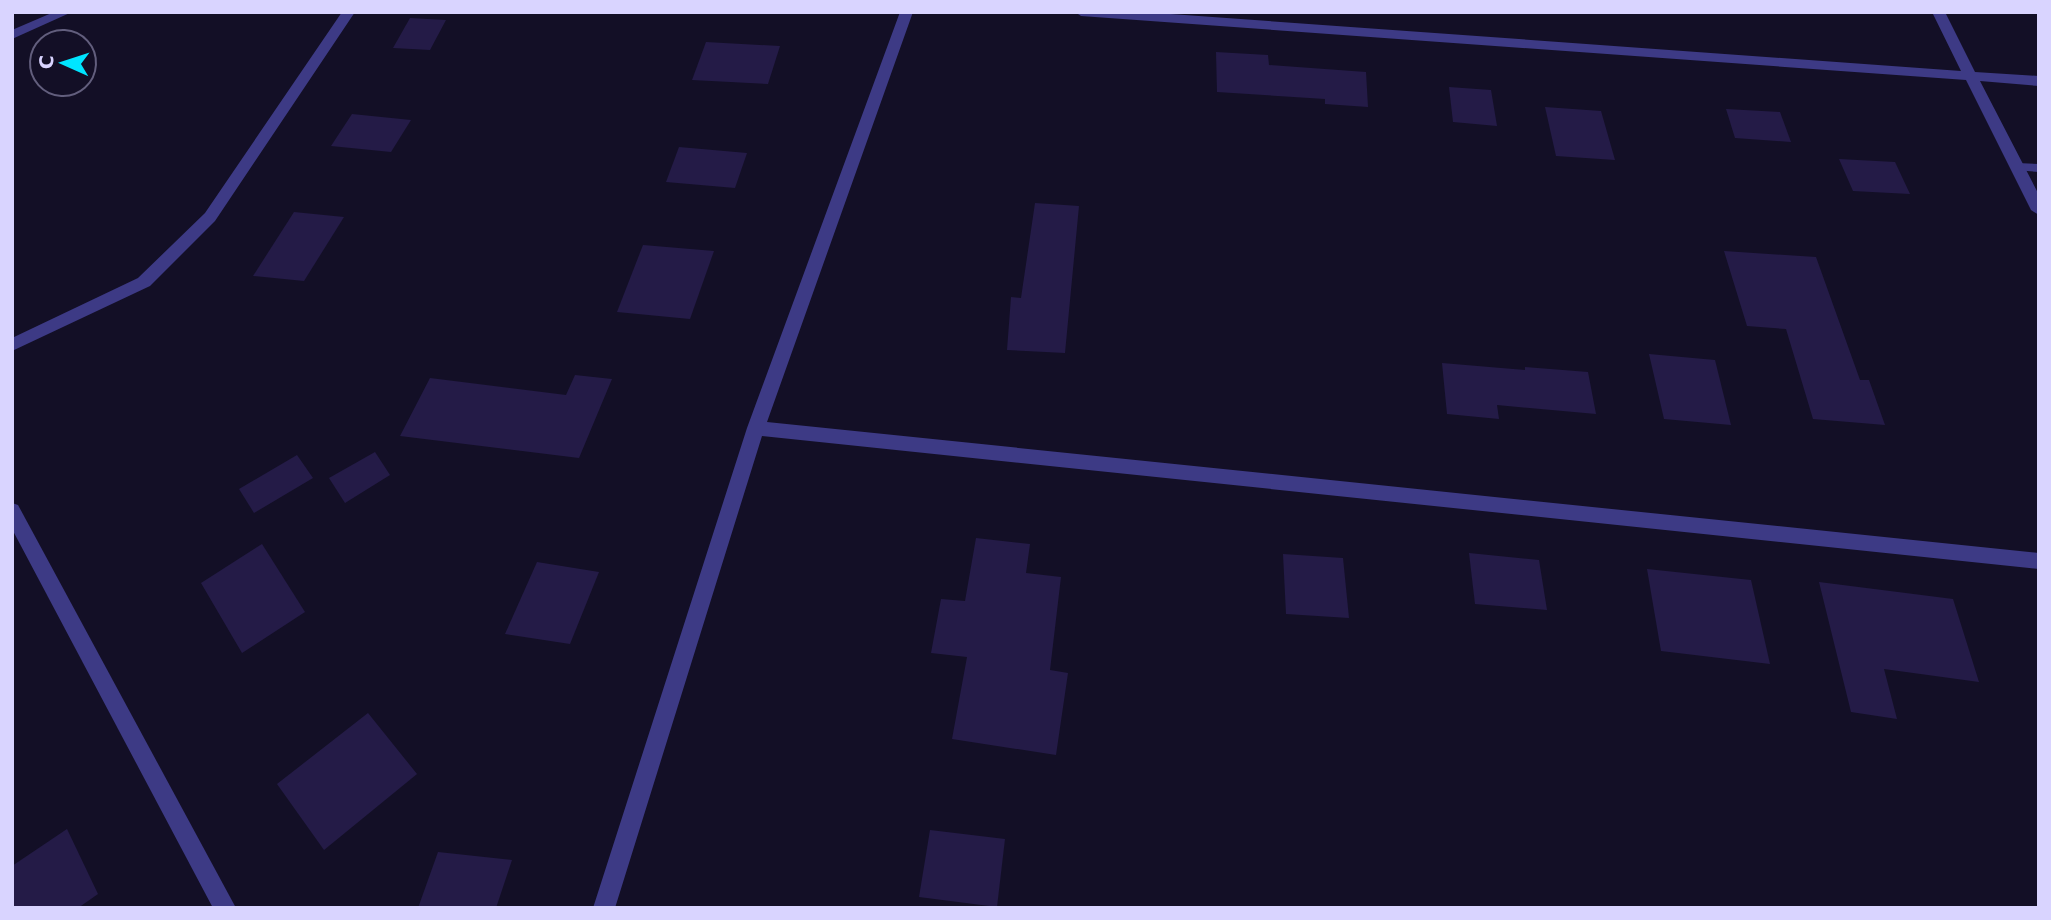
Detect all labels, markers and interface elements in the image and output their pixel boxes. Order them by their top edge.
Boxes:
north arrow [28,28,98,98]
text: С [35,55,57,70]

